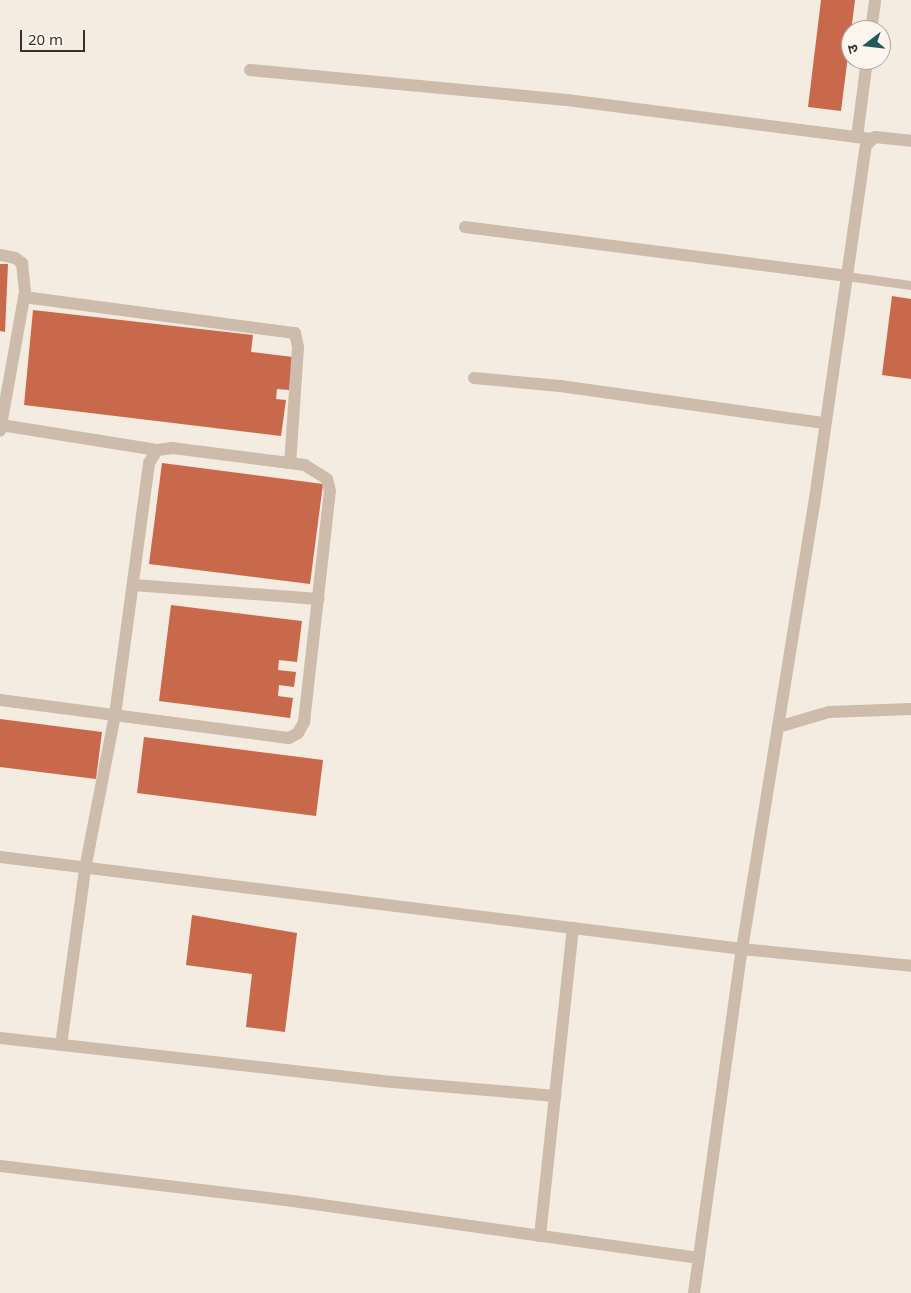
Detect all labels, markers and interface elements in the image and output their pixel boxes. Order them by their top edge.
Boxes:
scale bar [22,20,88,52]
north arrow [841,20,891,70]
text: 20 m [28,29,63,49]
text: उ [842,42,862,56]

